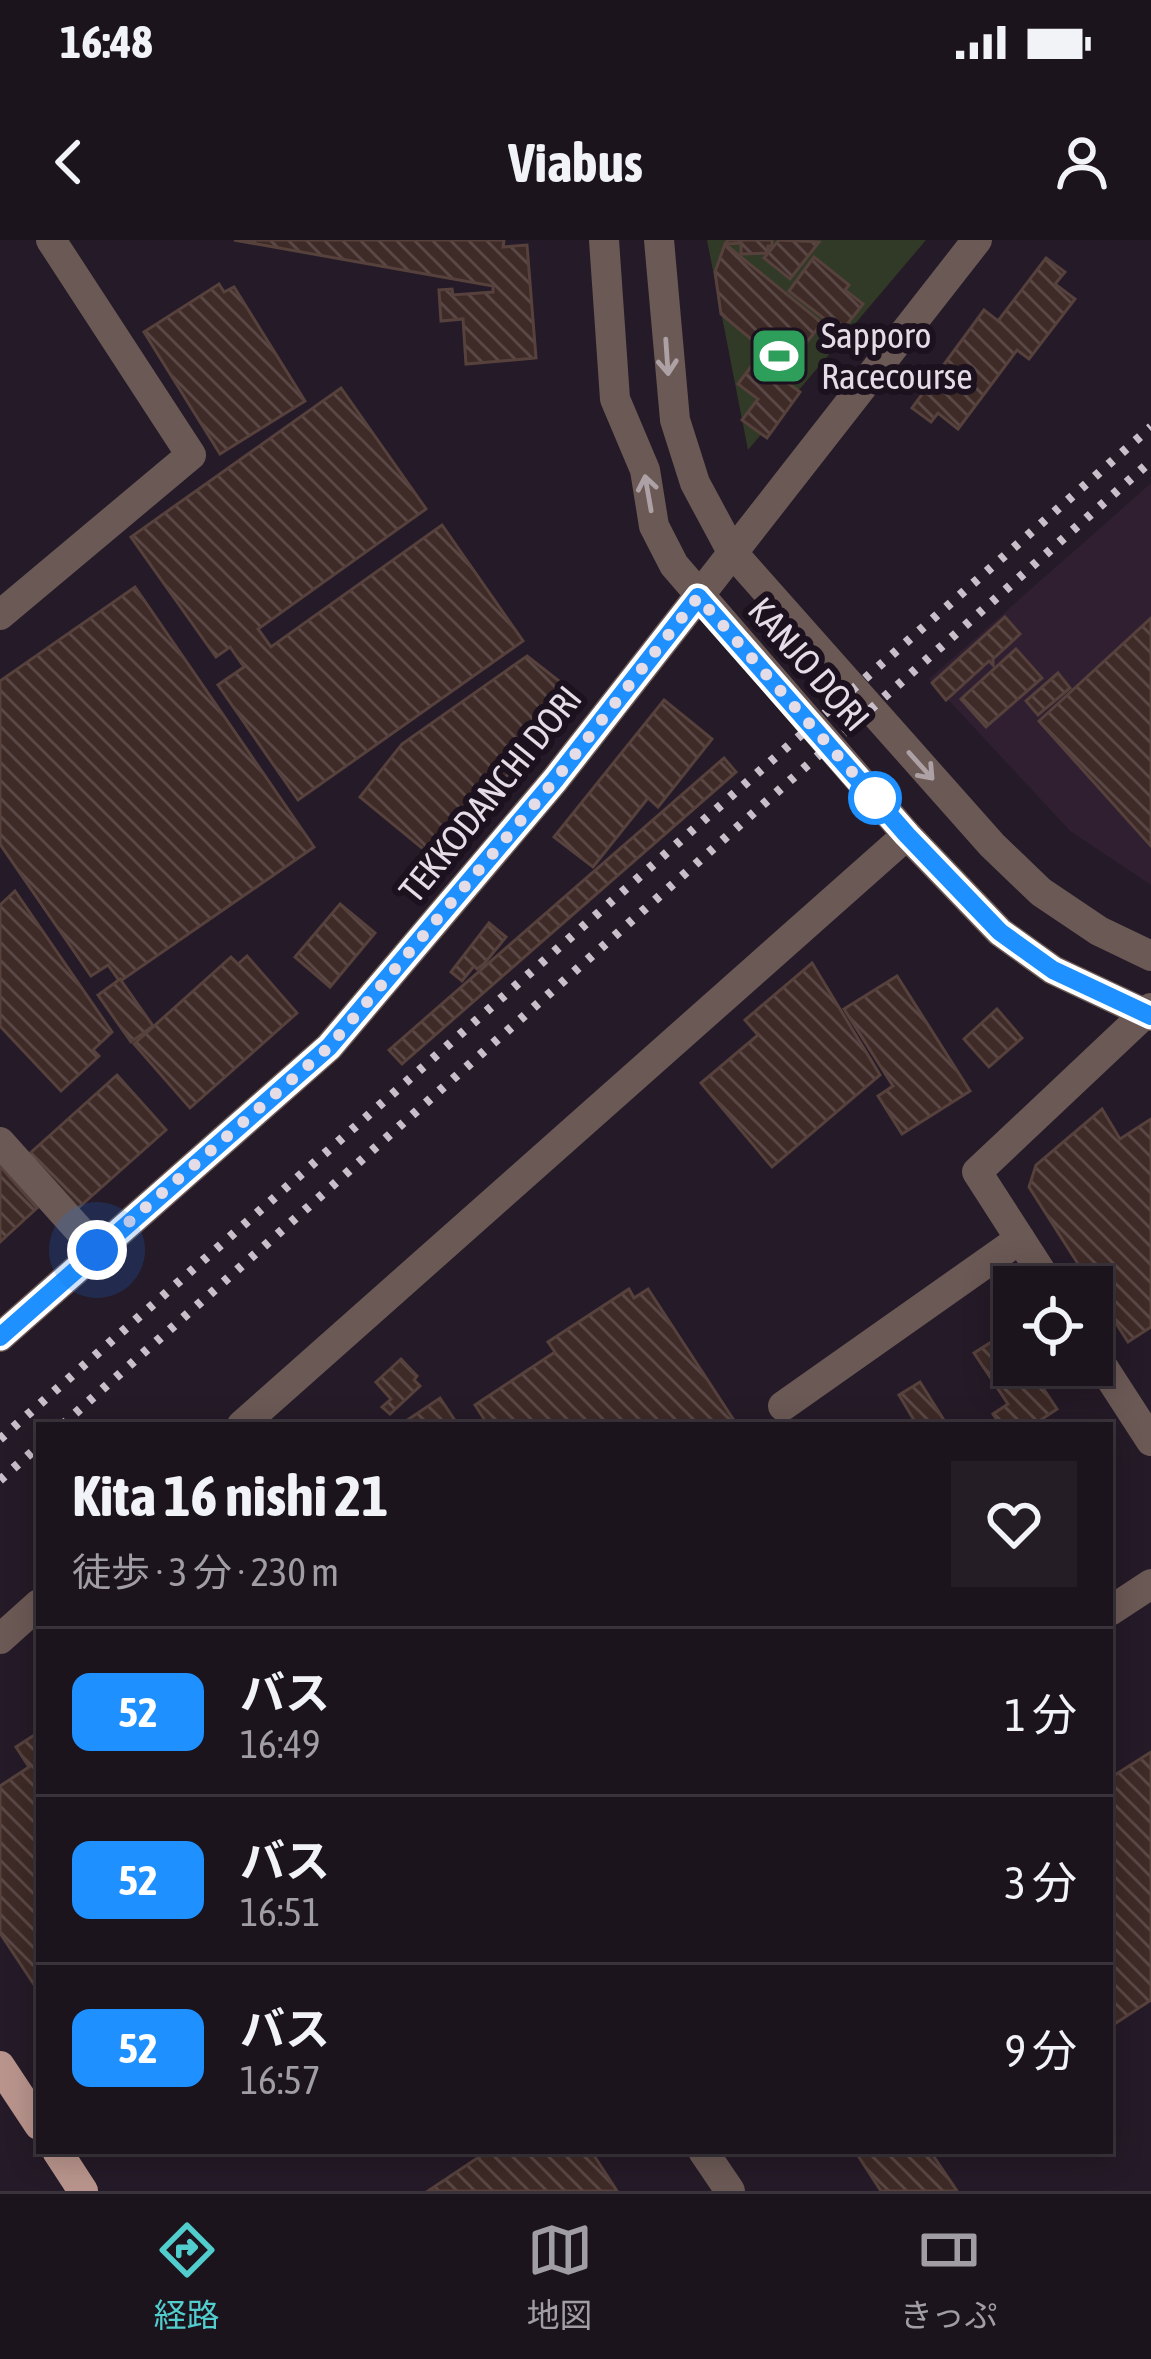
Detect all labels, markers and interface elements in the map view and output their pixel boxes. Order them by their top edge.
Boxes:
text: 16:48 [60,16,153,68]
icon: back [36,129,102,195]
icon: person [1049,129,1115,195]
text: Viabus [508,132,643,193]
place label: Sapporo Racecourse [821,314,973,397]
sports icon: Sapporo Racecourse [748,325,810,387]
one-way arrow [656,337,679,376]
one-way arrow [636,474,659,513]
street label: KANJO DORI [740,589,878,739]
street label: TEKKODANCHI DORI [390,678,590,910]
one-way arrow [907,750,934,780]
unlabelled marker [850,773,900,823]
your location [67,1220,127,1280]
map controls [993,1266,1113,1386]
button: locate [993,1266,1113,1386]
button: heart [951,1461,1077,1587]
text: Kita 16 nishi 21 [72,1463,388,1528]
text: 徒歩 · 3 分 · 230 m [72,1550,339,1594]
text: バス [240,1667,330,1719]
text: 52 [118,1688,158,1736]
text: 1 分 [1005,1689,1077,1741]
text: 16:49 [240,1722,320,1766]
text: バス [240,1835,330,1887]
text: 52 [118,1856,158,1904]
text: 3 分 [1005,1857,1077,1909]
text: 16:51 [240,1890,320,1934]
text: バス [240,2003,330,2055]
text: 52 [118,2024,158,2072]
text: 9 分 [1005,2025,1077,2077]
text: 16:57 [240,2058,320,2102]
tab: 経路 [154,2217,220,2337]
tab: 地図 [527,2217,593,2337]
tab: きっぷ [900,2217,997,2337]

